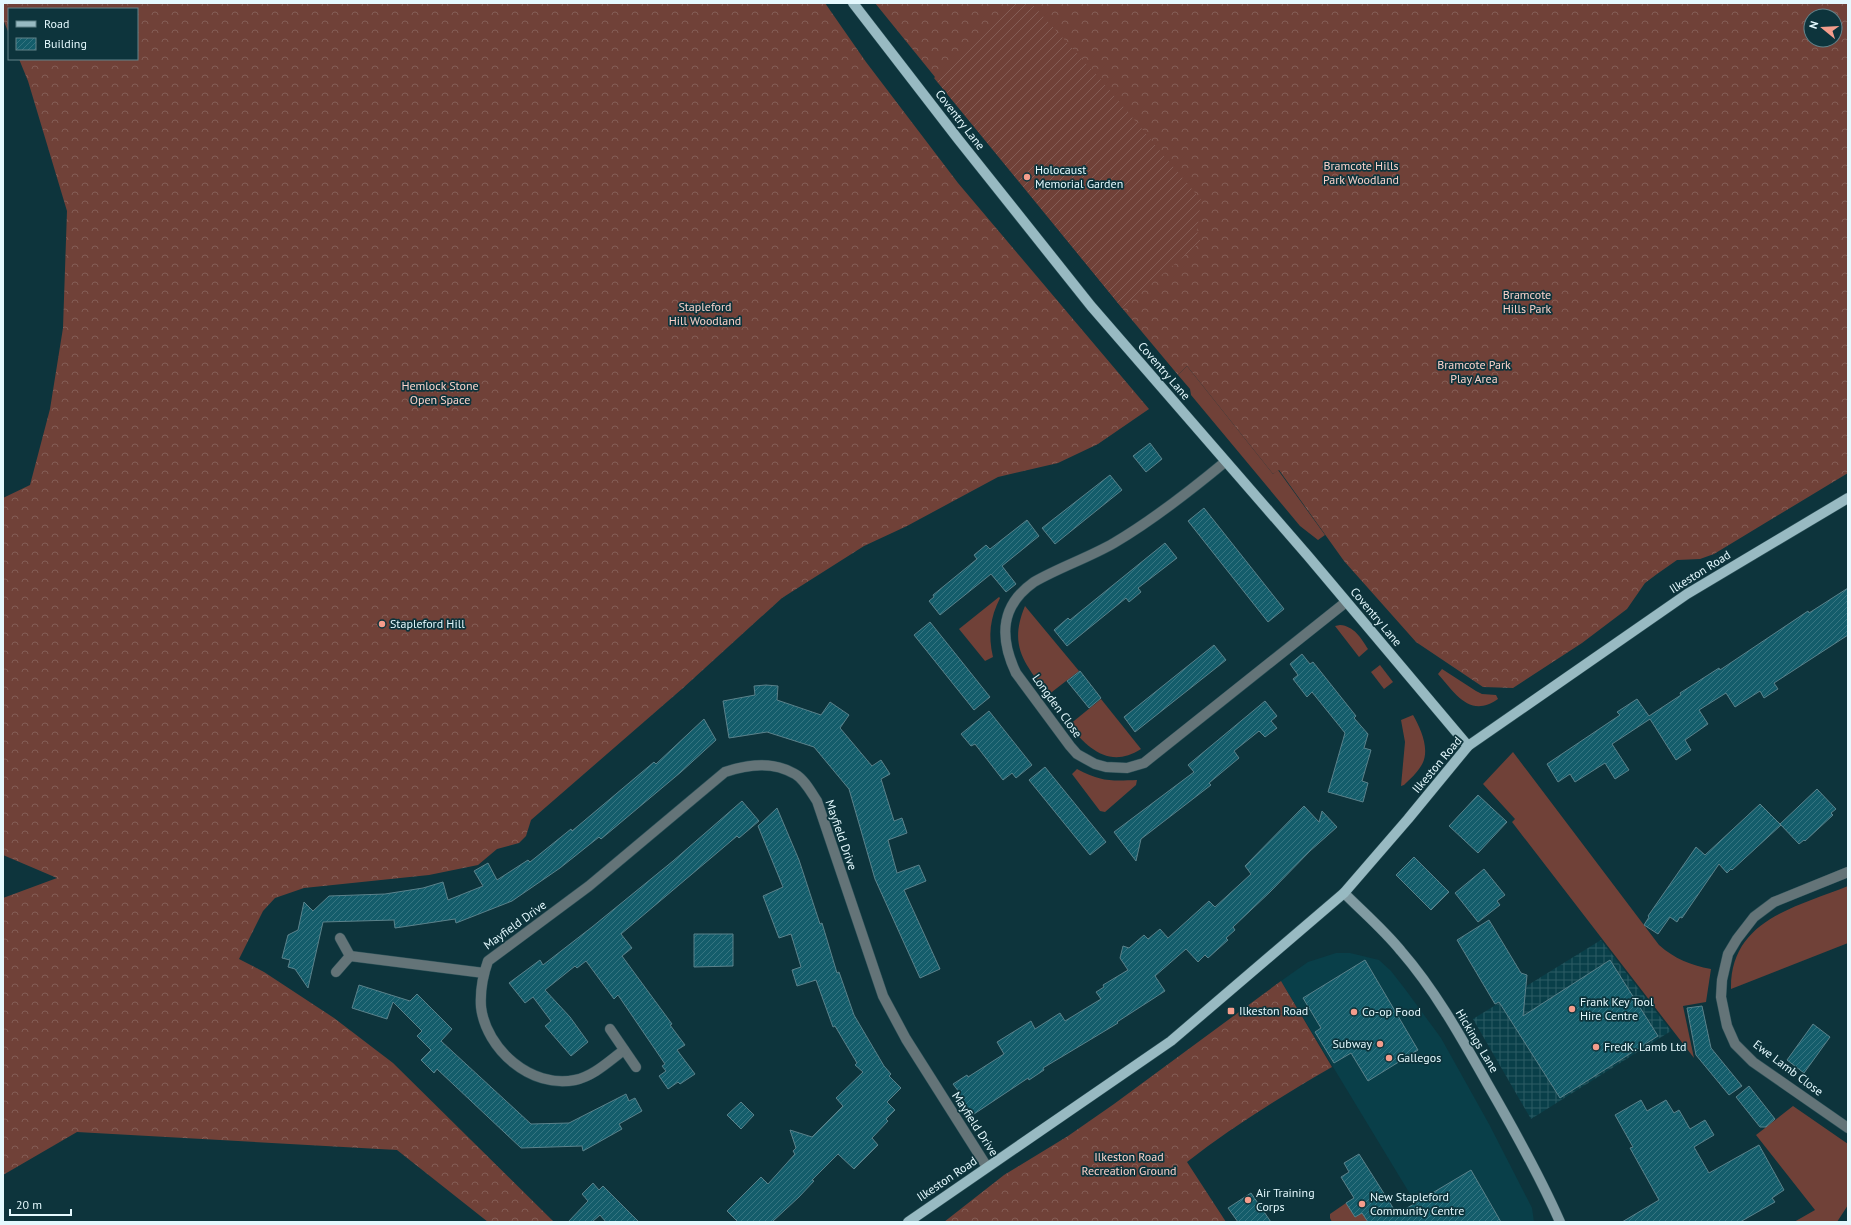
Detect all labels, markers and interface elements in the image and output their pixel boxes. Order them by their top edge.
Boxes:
legend [8,8,138,60]
north arrow [1803,8,1843,48]
text: Road [44,16,69,31]
text: N [1806,19,1821,31]
text: Building [44,36,87,51]
street label: Coventry Lane [932,87,989,153]
park label: Bramcote Hills Park Woodland [1323,158,1399,187]
place label: Holocaust Memorial Garden [1035,162,1123,191]
marker: Holocaust Memorial Garden [1022,172,1032,182]
park label: Bramcote Hills Park [1503,287,1552,316]
park label: Stapleford Hill Woodland [669,299,741,328]
street label: Coventry Lane [1135,339,1194,403]
park label: Bramcote Park Play Area [1437,357,1511,386]
park label: Hemlock Stone Open Space [401,378,479,407]
street label: Ilkeston Road [1666,547,1733,596]
street label: Coventry Lane [1347,584,1405,649]
place label: Stapleford Hill [390,616,465,631]
marker: Stapleford Hill [377,619,387,629]
street label: Longden Close [1029,671,1086,741]
street label: Ilkeston Road [1409,733,1465,796]
street label: Mayfield Drive [822,798,861,872]
street label: Mayfield Drive [480,897,549,952]
place label: Frank Key Tool Hire Centre [1580,994,1654,1023]
place label: Ilkeston Road [1239,1003,1308,1018]
place label: Co-op Food [1362,1004,1421,1019]
marker: Frank Key Tool Hire Centre [1567,1004,1577,1014]
marker: Ilkeston Road [1226,1006,1236,1016]
street label: Hickings Lane [1453,1006,1502,1075]
marker: Co-op Food [1349,1007,1359,1017]
place label: Subway [1332,1036,1372,1051]
street label: Ewe Lamb Close [1750,1036,1826,1099]
marker: Subway [1375,1039,1385,1049]
place label: FredK. Lamb Ltd [1604,1039,1687,1054]
marker: FredK. Lamb Ltd [1591,1042,1601,1052]
place label: Gallegos [1397,1050,1441,1065]
marker: Gallegos [1384,1053,1394,1063]
street label: Mayfield Drive [949,1089,1002,1159]
park label: Ilkeston Road Recreation Ground [1082,1149,1176,1178]
street label: Ilkeston Road [914,1153,980,1204]
place label: Air Training Corps [1256,1185,1315,1214]
place label: New Stapleford Community Centre [1370,1189,1464,1218]
scale bar [10,1191,71,1217]
marker: Air Training Corps [1243,1195,1253,1205]
text: 20 m [16,1197,42,1212]
marker: New Stapleford Community Centre [1357,1199,1367,1209]

